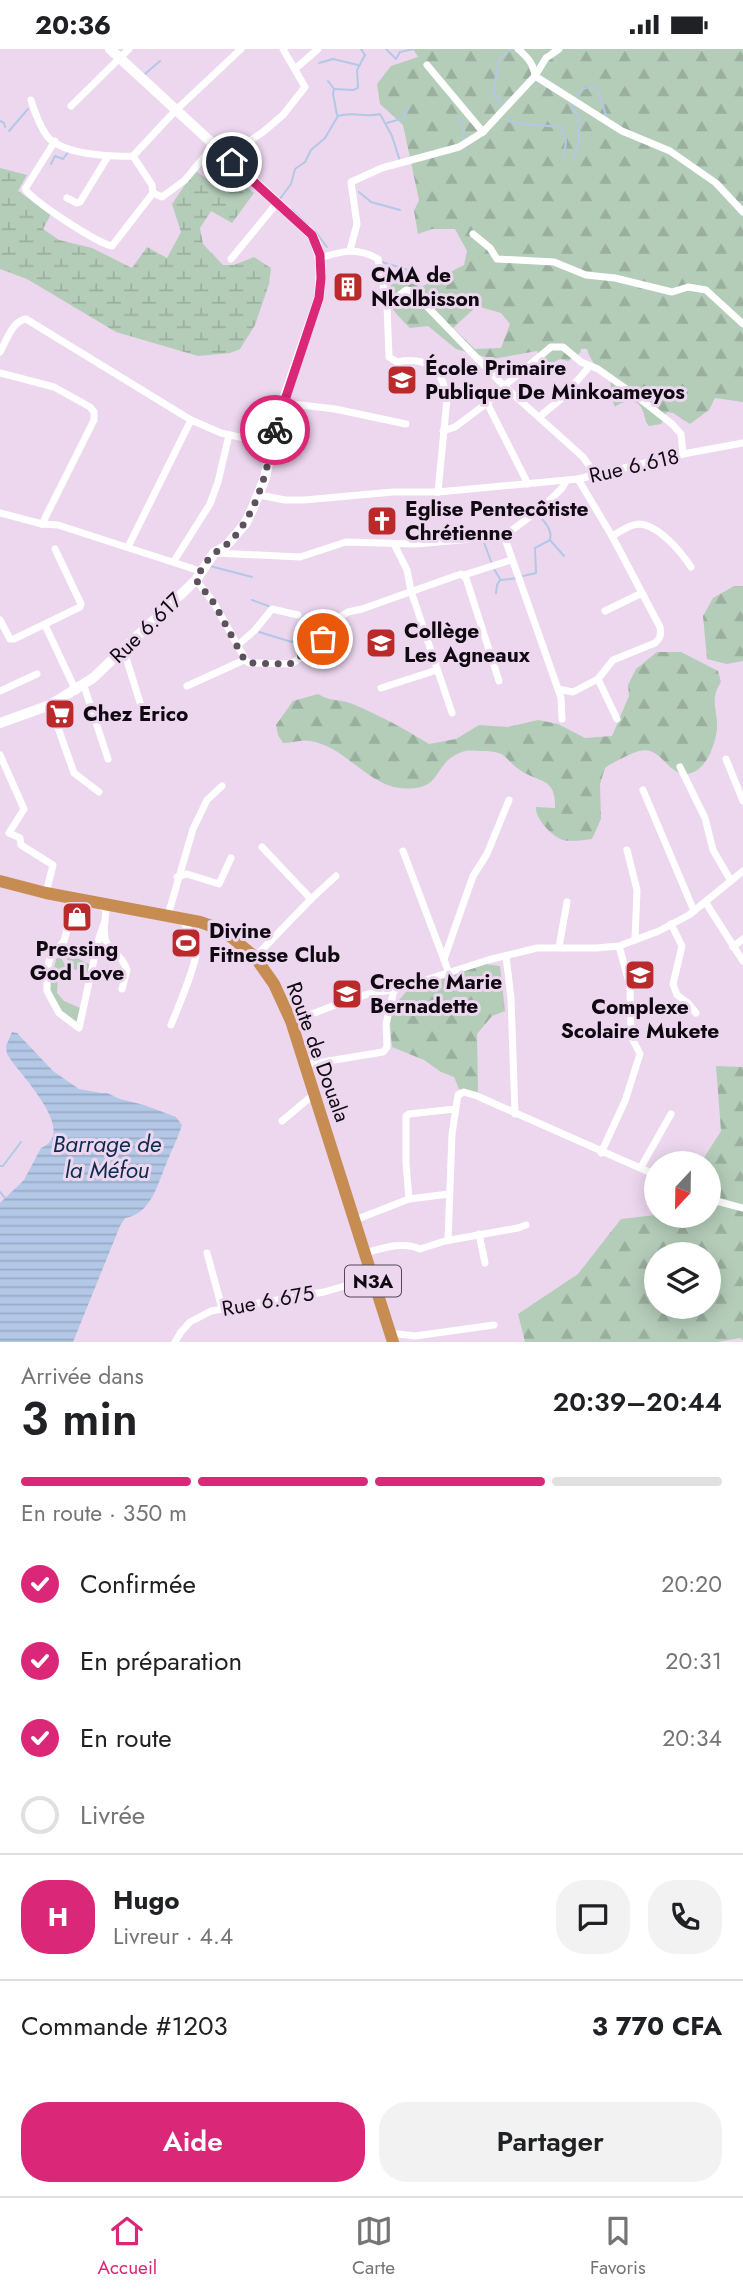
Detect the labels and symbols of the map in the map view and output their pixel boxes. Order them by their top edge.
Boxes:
pin [202,132,262,192]
place label: CMA de Nkolbisson [371,260,480,314]
building icon: CMA de Nkolbisson [331,270,365,304]
place label: École Primaire Publique De Minkoameyos [425,353,685,407]
school or university icon: École Primaire Publique De Minkoameyos [385,363,419,397]
courier [240,395,310,465]
street label: Rue 6.618 [586,441,682,491]
place label: Eglise Pentecôtiste Chrétienne [405,494,589,548]
church icon: Eglise Pentecôtiste Chrétienne [365,504,399,538]
street label: Rue 6.617 [103,586,189,670]
pin [293,609,353,669]
place label: Collège Les Agneaux [404,616,531,670]
school or university icon: Collège Les Agneaux [364,626,398,660]
supermarket icon: Chez Erico [43,697,77,731]
place label: Chez Erico [83,699,189,729]
shop icon: Pressing God Love [60,900,94,934]
place label: Divine Fitnesse Club [209,916,340,970]
sports icon: Divine Fitnesse Club [169,926,203,960]
place label: Pressing God Love [30,934,124,988]
school or university icon: Complexe Scolaire Mukete [623,958,657,992]
place label: Creche Marie Bernadette [370,967,502,1021]
school or university icon: Creche Marie Bernadette [330,977,364,1011]
street label: Route de Douala [279,978,357,1126]
place label: Complexe Scolaire Mukete [561,992,719,1046]
water label: Barrage de la Méfou [53,1127,162,1187]
north arrow [644,1151,721,1229]
road number: N3A [345,1265,401,1297]
street label: Rue 6.675 [219,1278,317,1324]

